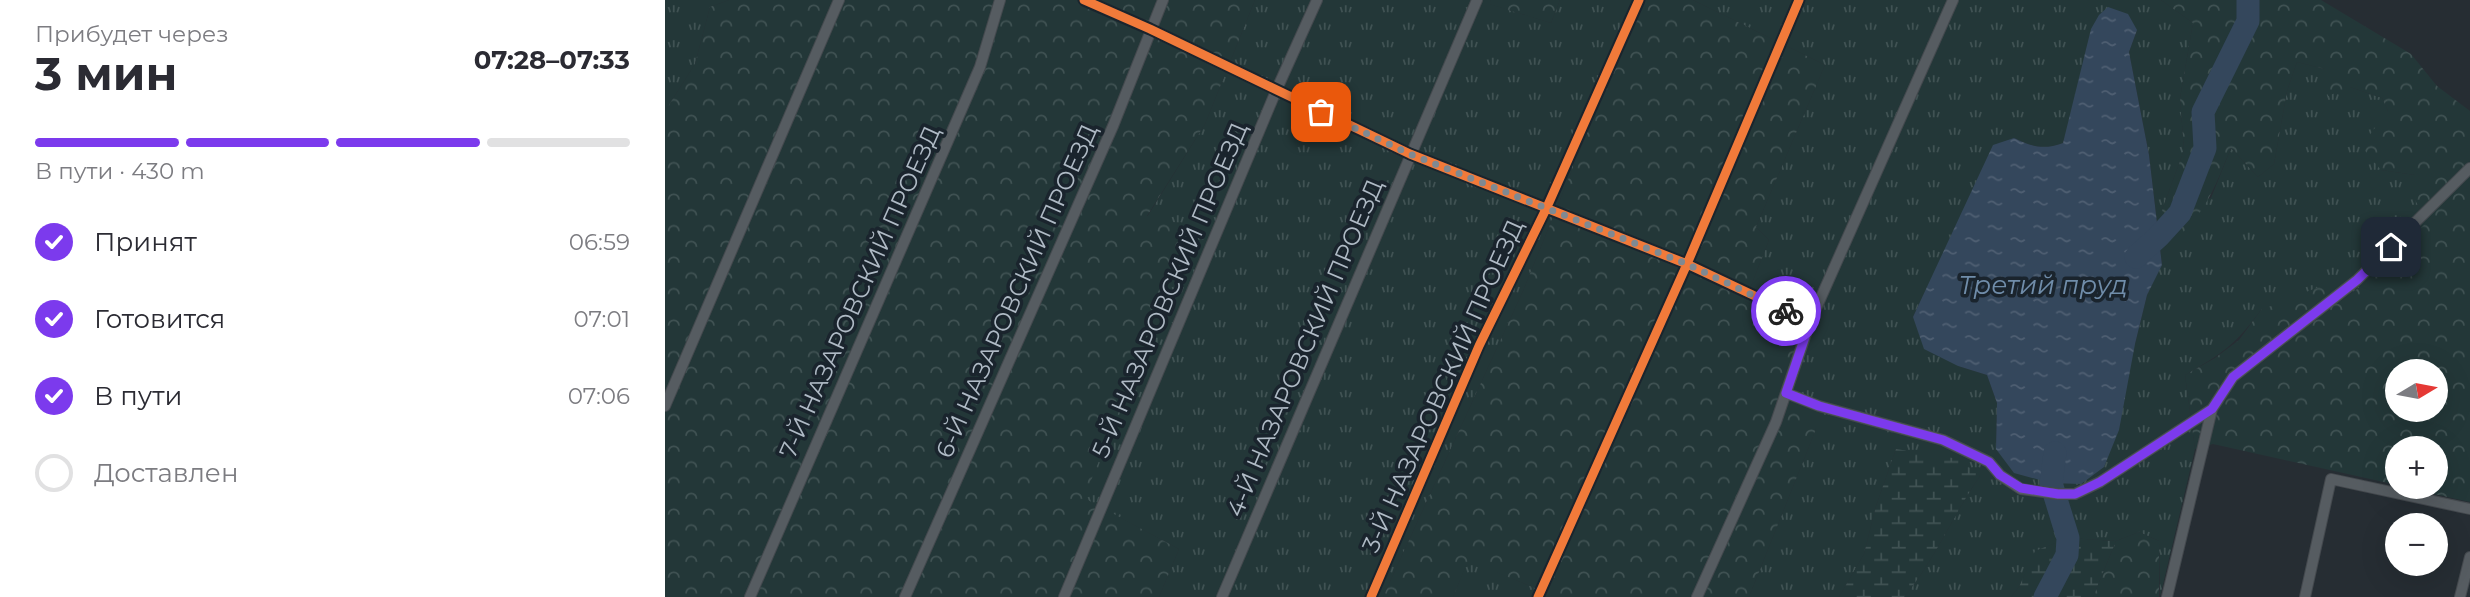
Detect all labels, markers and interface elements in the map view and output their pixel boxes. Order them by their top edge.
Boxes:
text: Прибудет через [35,20,229,48]
text: 07:28–07:33 [474,44,630,76]
text: 3 мин [35,45,177,102]
pin [1291,82,1351,142]
icon: bag [1302,93,1340,131]
street label: 5-Й НАЗАРОВСКИЙ ПРОЕЗД [1086,118,1253,462]
street label: 6-Й НАЗАРОВСКИЙ ПРОЕЗД [930,119,1103,462]
street label: 7-Й НАЗАРОВСКИЙ ПРОЕЗД [773,121,946,462]
text: В пути · 430 m [35,157,205,185]
street label: 4-Й НАЗАРОВСКИЙ ПРОЕЗД [1220,175,1389,521]
street label: 3-Й НАЗАРОВСКИЙ ПРОЕЗД [1356,215,1529,557]
pin [2361,217,2421,277]
icon: check [35,223,73,261]
text: Принят [94,226,197,258]
text: 06:59 [569,228,630,256]
icon: home [2372,228,2410,266]
water label: Третий пруд [1958,269,2128,301]
courier [1751,276,1821,346]
icon: bike [1767,292,1805,330]
icon: check [35,300,73,338]
text: Готовится [94,303,225,335]
text: 07:01 [573,305,630,333]
north arrow [2385,359,2448,422]
map controls [2385,359,2448,576]
icon: check [35,377,73,415]
text: В пути [94,380,183,412]
text: 07:06 [568,382,630,410]
button: + [2385,436,2448,499]
text: Доставлен [94,457,239,489]
button: − [2385,513,2448,576]

